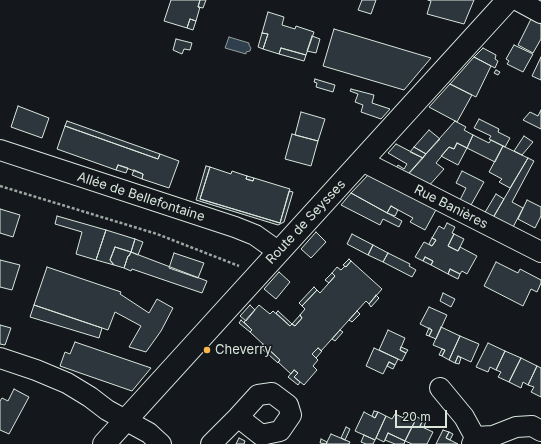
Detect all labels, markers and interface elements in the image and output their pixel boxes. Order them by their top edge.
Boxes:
street label: Allée de Bellefontaine [75,169,207,225]
street label: Route de Seysses [263,177,349,267]
street label: Rue Banières [412,182,490,232]
place label: Cheverry [215,342,272,358]
marker: Cheverry [202,345,212,355]
scale bar [397,402,449,428]
text: 20 m [402,409,431,424]

